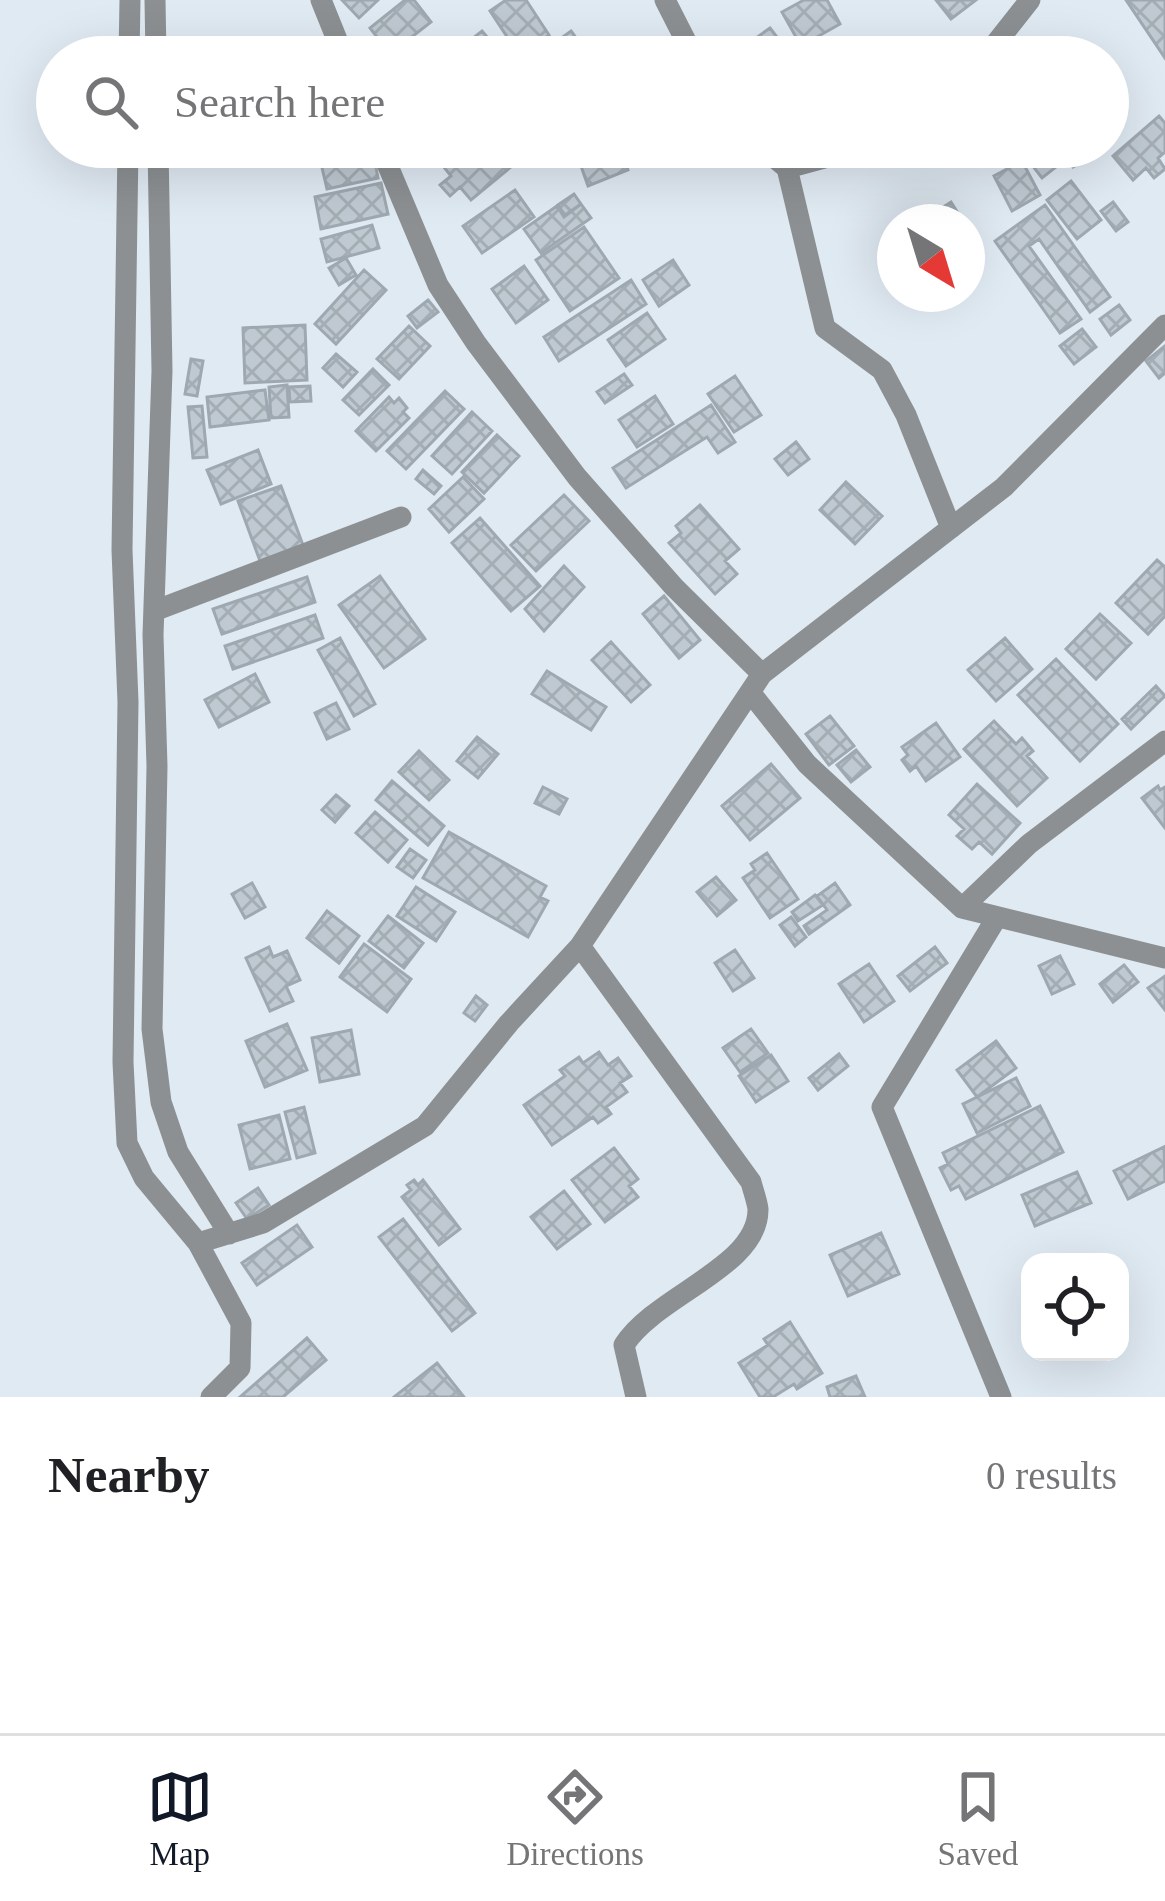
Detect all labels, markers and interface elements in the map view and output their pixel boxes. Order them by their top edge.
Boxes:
search box [36,36,1129,168]
icon: search [78,69,144,135]
text: Search here [174,77,385,127]
north arrow [877,204,985,312]
map controls [1021,1253,1129,1361]
button: locate [1021,1253,1129,1361]
text: Nearby [48,1447,209,1503]
text: 0 results [986,1454,1117,1497]
tab: Map [147,1764,213,1873]
tab: Directions [506,1764,644,1873]
tab: Saved [938,1764,1018,1873]

